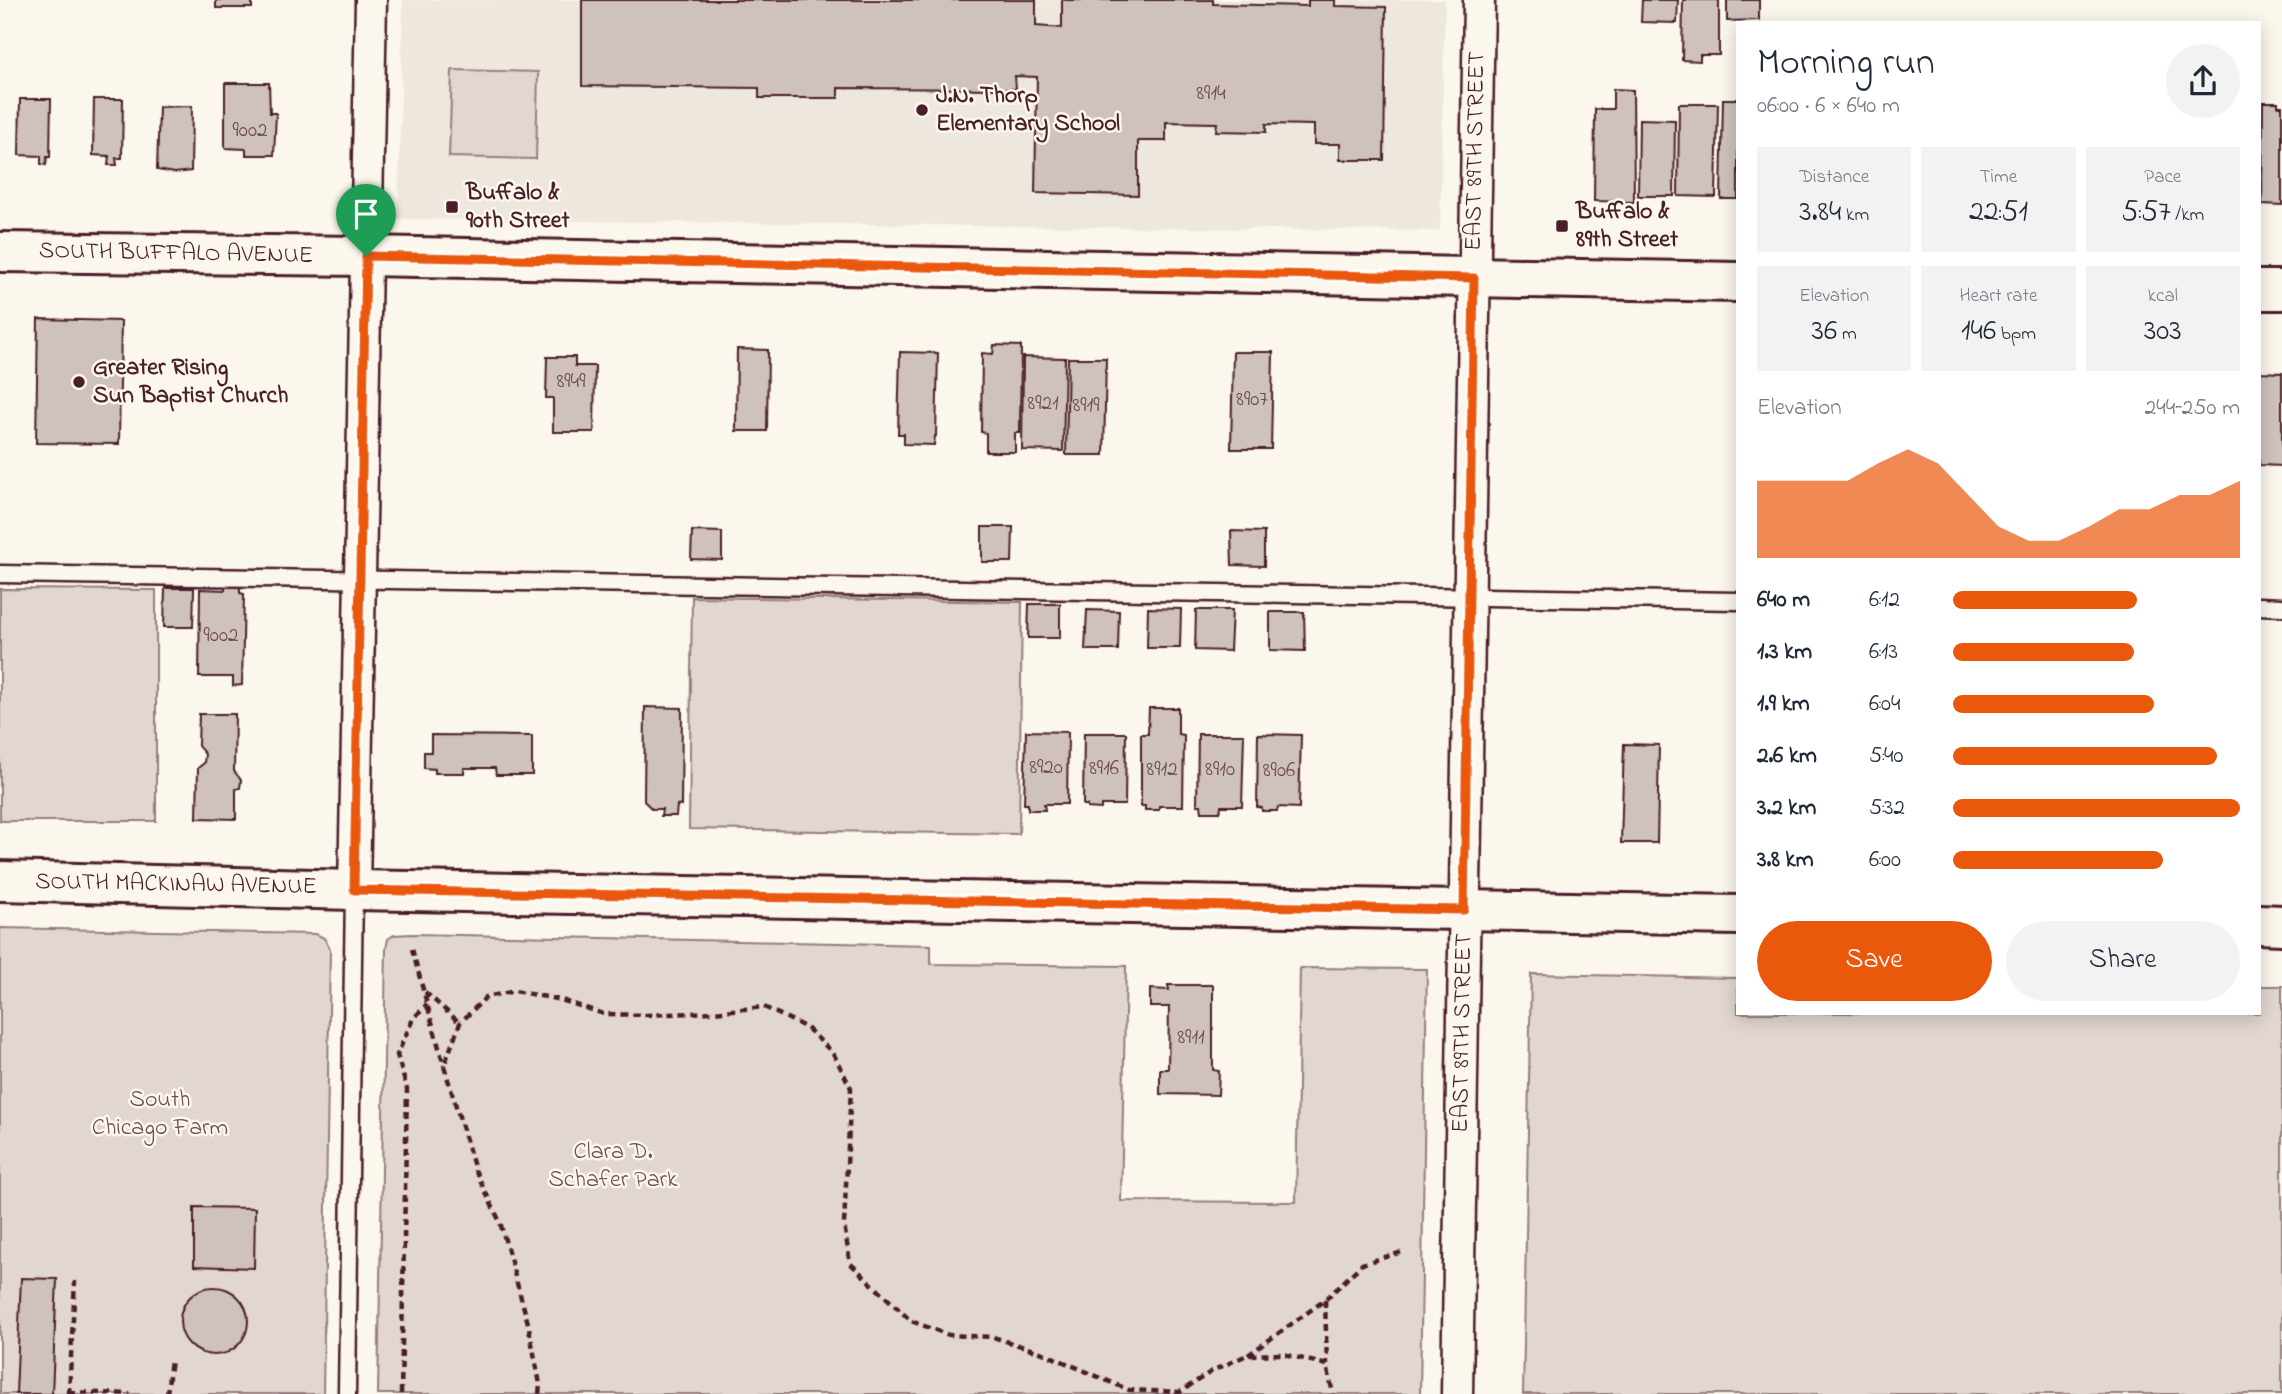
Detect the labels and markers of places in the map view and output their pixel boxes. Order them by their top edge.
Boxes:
place label: J.N. Thorp Elementary School [936,79,1120,143]
marker: J.N. Thorp Elementary School [914,102,930,118]
place label: Buffalo & 90th Street [465,176,570,239]
pin [336,184,396,256]
place label: Buffalo & 89th Street [1575,195,1679,258]
marker: Buffalo & 90th Street [444,199,460,215]
marker: Buffalo & 89th Street [1554,218,1570,234]
place label: Greater Rising Sun Baptist Church [93,351,288,414]
marker: Greater Rising Sun Baptist Church [71,374,87,390]

